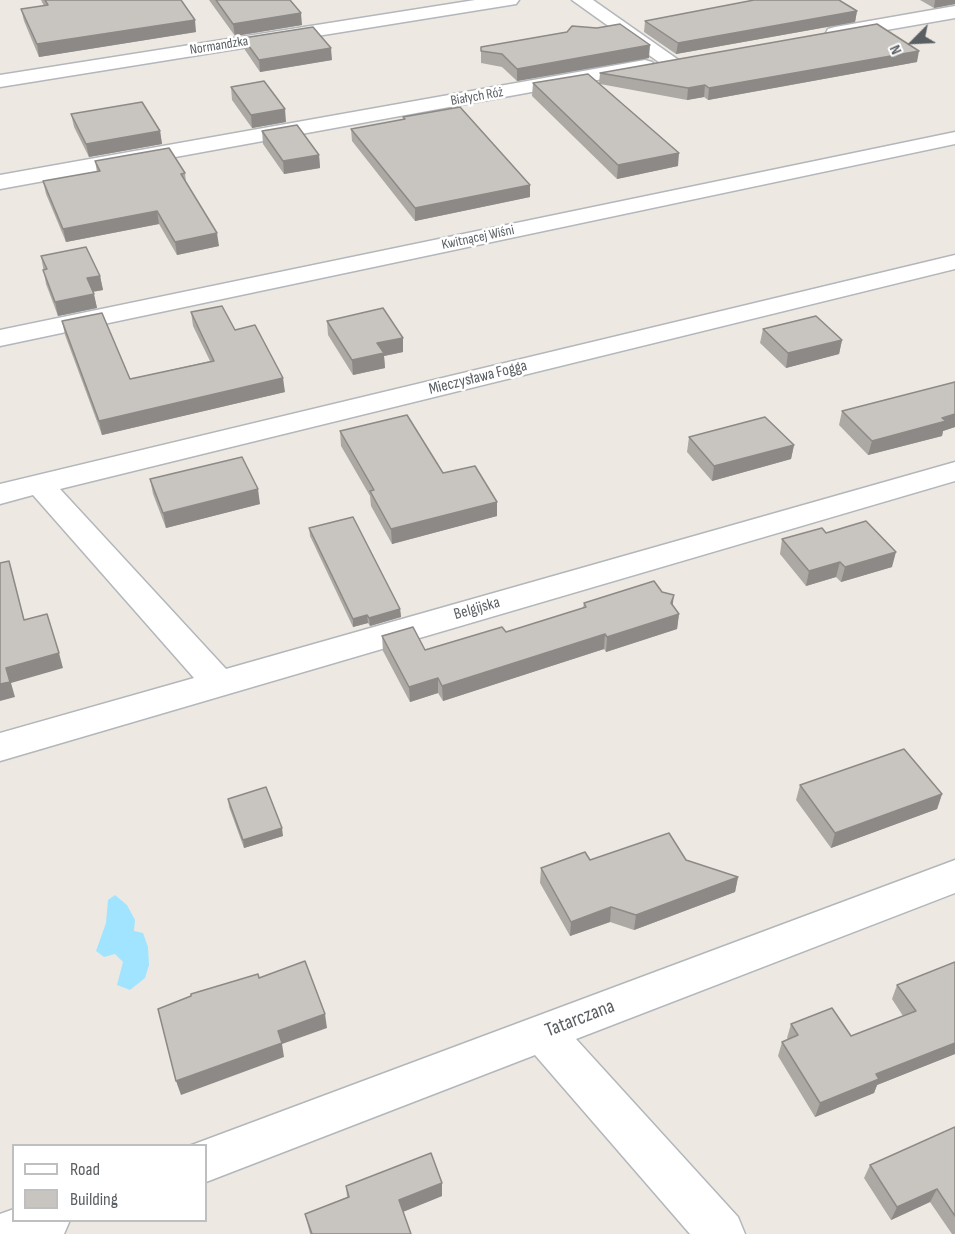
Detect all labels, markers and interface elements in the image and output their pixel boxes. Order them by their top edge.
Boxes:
north arrow [883,12,943,72]
street label: Normandzka [189,33,249,59]
text: N [886,42,907,57]
street label: Białych Róż [449,84,505,110]
street label: Kwitnącej Wiśni [440,222,516,254]
street label: Mieczysława Fogga [427,357,529,399]
street label: Belgijska [452,593,502,625]
street label: Tatarczana [542,995,618,1043]
legend [12,1144,207,1222]
text: Road [70,1159,100,1180]
text: Building [70,1189,118,1210]

